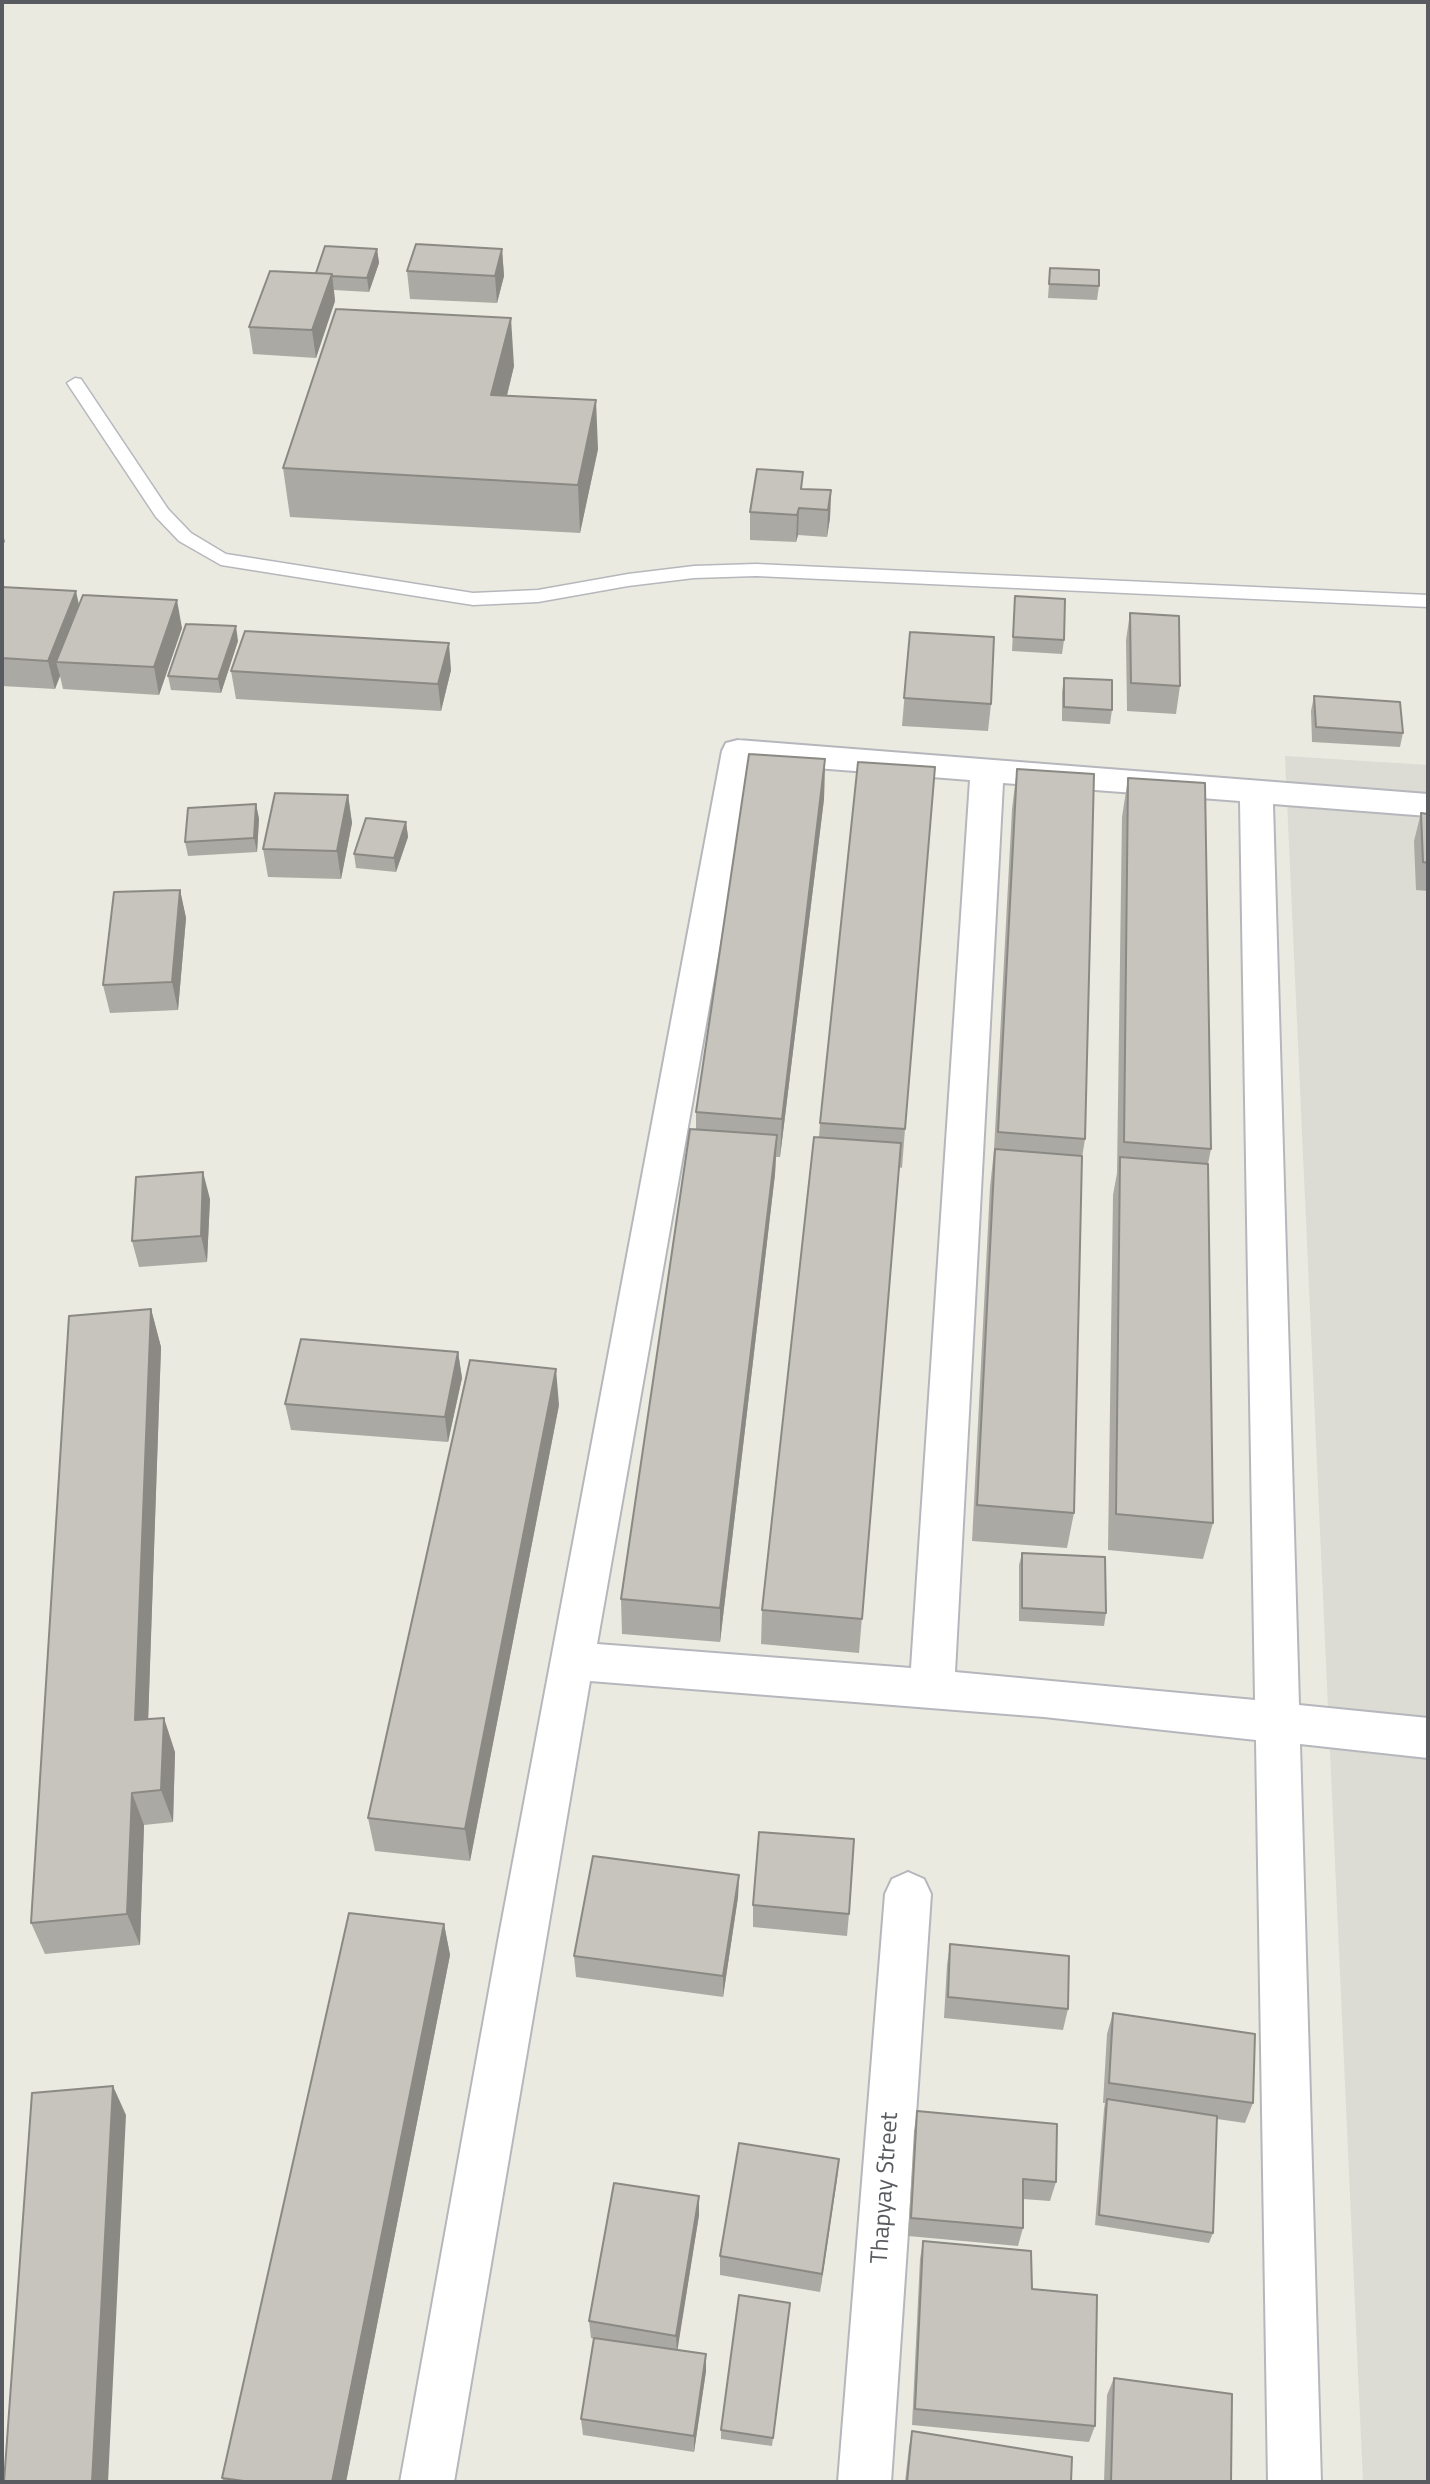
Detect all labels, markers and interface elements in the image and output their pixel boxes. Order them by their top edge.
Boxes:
street label: Thapyay Street [866,2111,906,2265]

